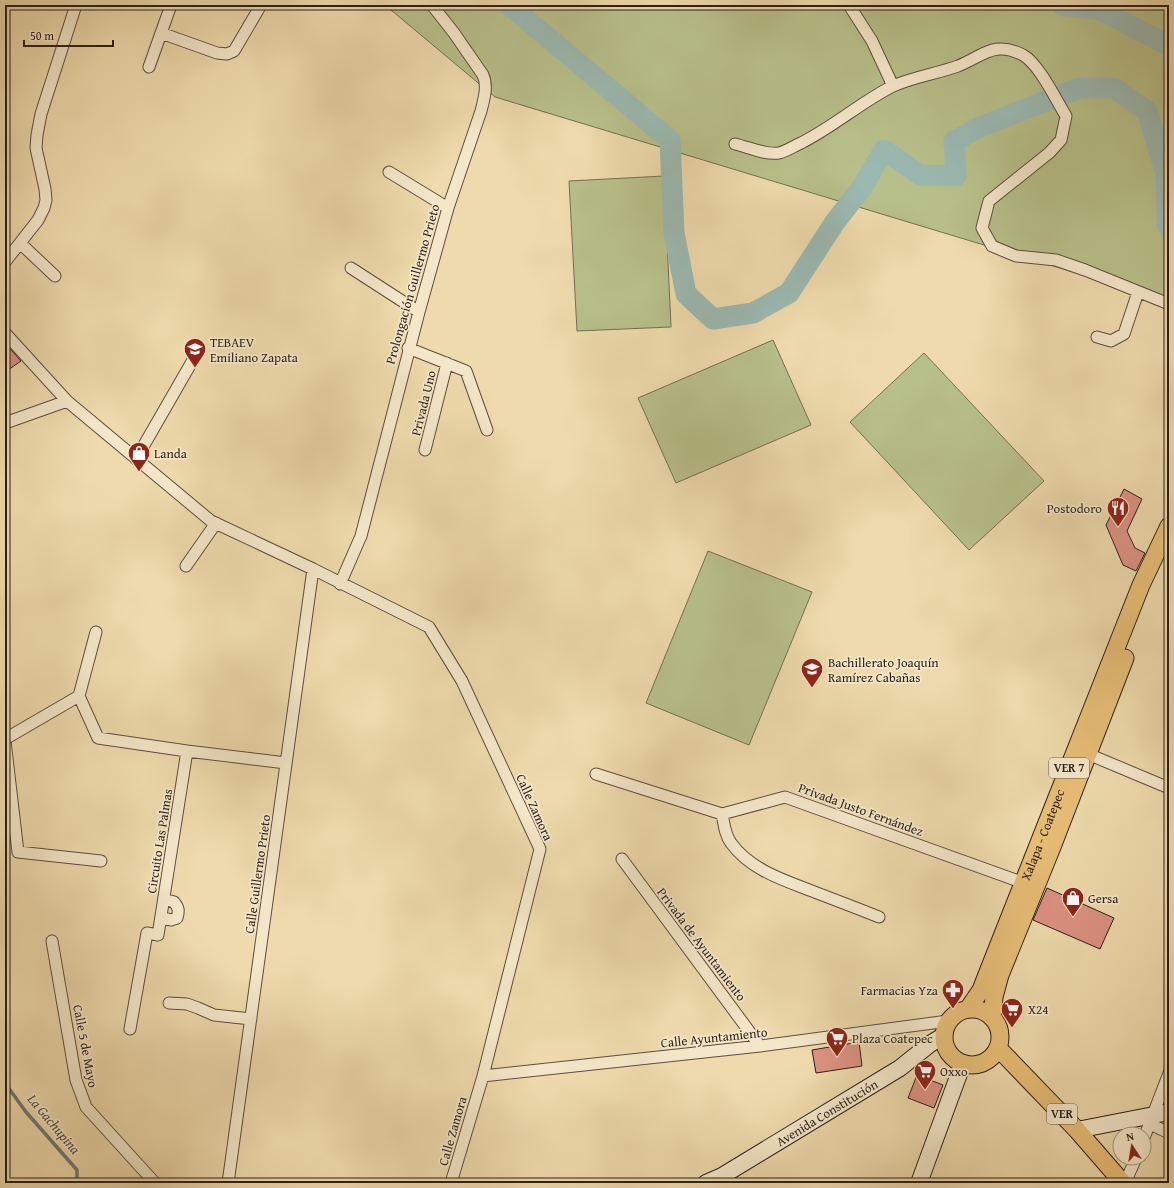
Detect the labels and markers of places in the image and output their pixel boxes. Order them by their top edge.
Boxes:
place label: TEBAEV Emiliano Zapata [210,333,299,367]
school or university icon: TEBAEV Emiliano Zapata [182,336,208,369]
shop icon: Landa [126,440,152,473]
place label: Landa [154,444,188,463]
restaurant icon: Postodoro [1105,495,1131,528]
place label: Postodoro [1047,499,1102,518]
place label: Bachillerato Joaquín Ramírez Cabañas [828,653,939,687]
school or university icon: Bachillerato Joaquín Ramírez Cabañas [799,656,825,689]
shop icon: Gersa [1060,885,1086,918]
place label: Gersa [1088,889,1119,908]
pharmacy icon: Farmacias Yza [940,977,966,1010]
place label: Farmacias Yza [861,981,939,1000]
supermarket icon: X24 [999,996,1025,1029]
place label: X24 [1028,1000,1049,1019]
supermarket icon: Plaza Coatepec [824,1025,850,1058]
place label: Plaza Coatepec [852,1029,933,1048]
supermarket icon: Oxxo [912,1058,938,1091]
place label: Oxxo [940,1062,968,1081]

